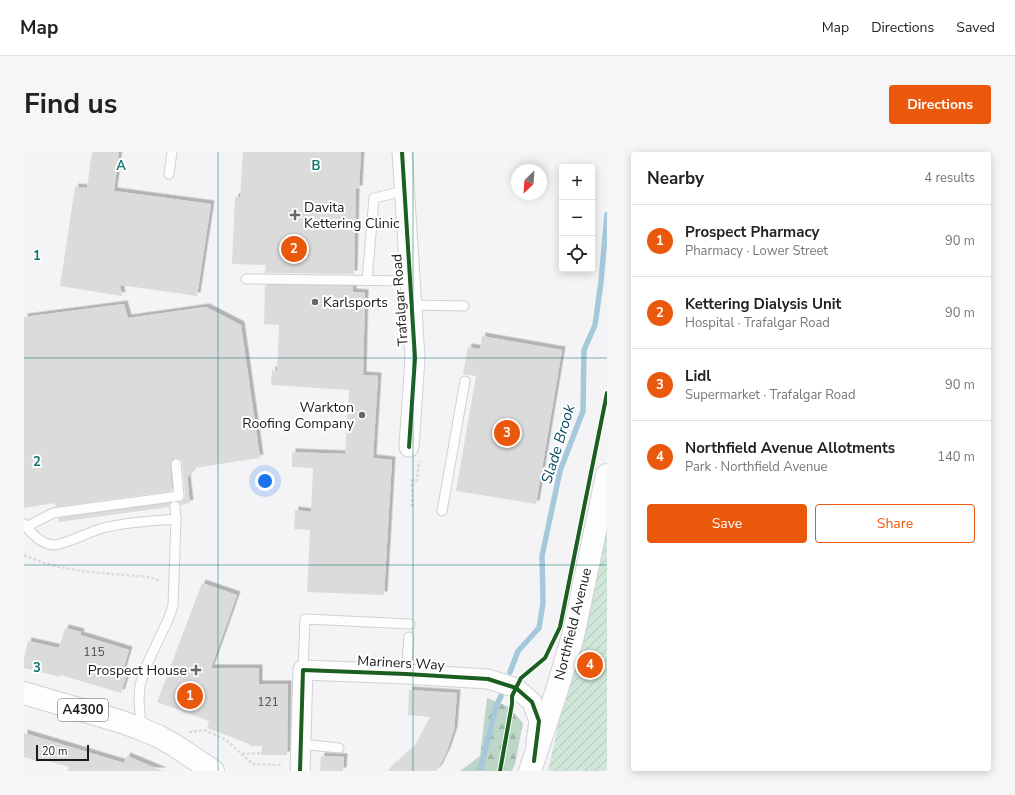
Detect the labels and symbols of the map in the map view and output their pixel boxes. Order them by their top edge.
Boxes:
text: A [116,157,126,175]
text: B [312,157,321,175]
north arrow [511,164,547,200]
place label: Davita Kettering Clinic [304,198,400,233]
marker: Davita Kettering Clinic [289,209,301,221]
pin: 2 [281,234,307,264]
text: 1 [33,247,41,265]
street label: Trafalgar Road [387,253,413,347]
place label: Karlsports [323,293,388,312]
marker: Karlsports [310,297,320,307]
place label: Warkton Roofing Company [242,398,355,433]
water label: Slade Brook [536,401,580,486]
marker: Warkton Roofing Company [357,410,367,420]
pin: 3 [494,418,520,448]
text: 2 [33,453,41,471]
your location [255,471,275,491]
street label: Northfield Avenue [550,566,596,682]
house number: 115 [83,644,105,660]
pin: 4 [577,650,603,680]
street label: Mariners Way [357,651,446,675]
text: 3 [33,659,41,677]
place label: Prospect House [88,661,187,680]
marker: Prospect House [190,664,202,676]
pin: 1 [177,681,203,711]
house number: 121 [257,694,279,710]
road number: A4300 [58,699,108,721]
scale bar [36,743,89,762]

